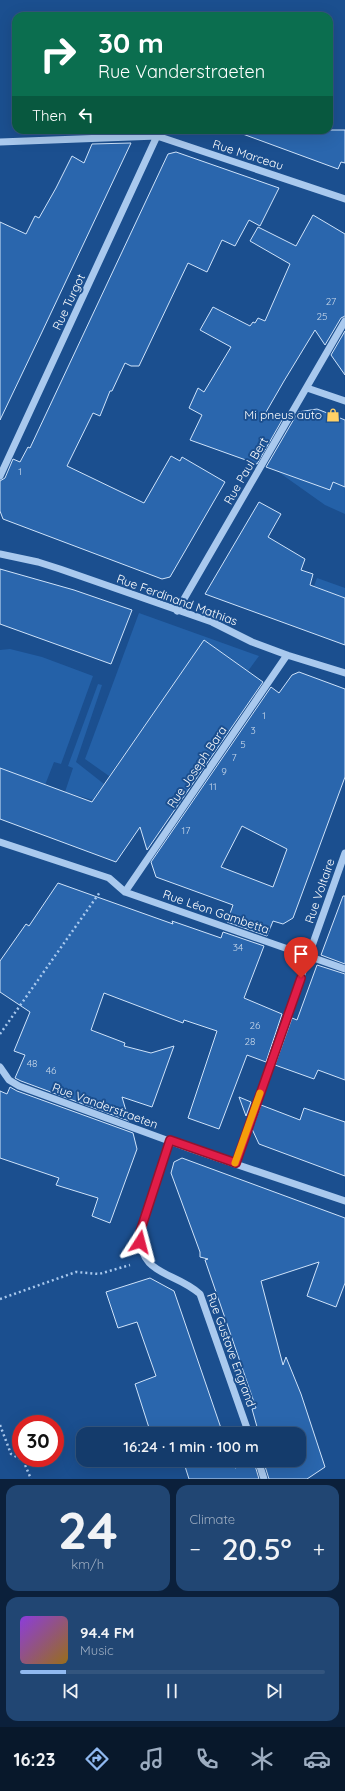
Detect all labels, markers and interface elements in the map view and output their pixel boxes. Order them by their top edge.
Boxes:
text: 30 m [98,25,164,60]
icon: right [32,28,84,80]
text: Rue Vanderstraeten [98,60,265,83]
icon: left [75,104,97,126]
text: Then [32,106,67,125]
street label: Rue Marceau [211,136,285,173]
street label: Rue Turgot [49,271,88,332]
house number: 27 [326,295,336,308]
house number: 25 [317,310,328,323]
place label: Mi pneus auto [244,407,322,422]
shop icon: Mi pneus auto [325,407,341,423]
street label: Rue Paul Bert [220,434,271,507]
house number: 1 [18,465,22,478]
street label: Rue Ferdinand Mathias [115,571,240,629]
house number: 1 [262,709,266,722]
street label: Rue Joseph Bara [164,723,230,811]
house number: 3 [250,724,256,737]
house number: 5 [240,738,246,751]
house number: 7 [231,751,237,764]
house number: 9 [221,765,227,778]
house number: 11 [209,780,217,793]
house number: 17 [182,824,190,837]
street label: Rue Voltaire [301,856,338,925]
street label: Rue Léon Gambetta [161,886,271,937]
pin [284,937,318,978]
house number: 34 [233,941,243,954]
icon: arrive [290,943,312,965]
house number: 26 [250,1019,261,1032]
house number: 28 [245,1035,255,1048]
house number: 48 [27,1057,37,1070]
house number: 46 [46,1064,57,1077]
street label: Rue Vanderstraeten [50,1079,160,1132]
position arrow [119,1221,161,1263]
street label: Rue Gustave Engrand [204,1291,259,1409]
speed limit sign: 30 [12,1415,64,1467]
text: 16:24 · 1 min · 100 m [123,1437,259,1456]
text: 24 [58,1497,118,1562]
text: Climate [190,1511,235,1527]
text: 20.5° [222,1530,292,1568]
text: − [190,1535,201,1563]
text: + [313,1535,325,1563]
text: km/h [71,1556,104,1572]
text: 94.4 FM [80,1623,134,1642]
text: Music [80,1642,114,1658]
icon: previous [60,1680,82,1702]
icon: pause [161,1680,183,1702]
icon: next [263,1680,285,1702]
icon: directions [83,1745,111,1773]
icon: music [138,1745,166,1773]
icon: phone [193,1745,221,1773]
icon: climate [248,1745,276,1773]
icon: car [303,1745,331,1773]
text: 16:23 [14,1748,55,1771]

